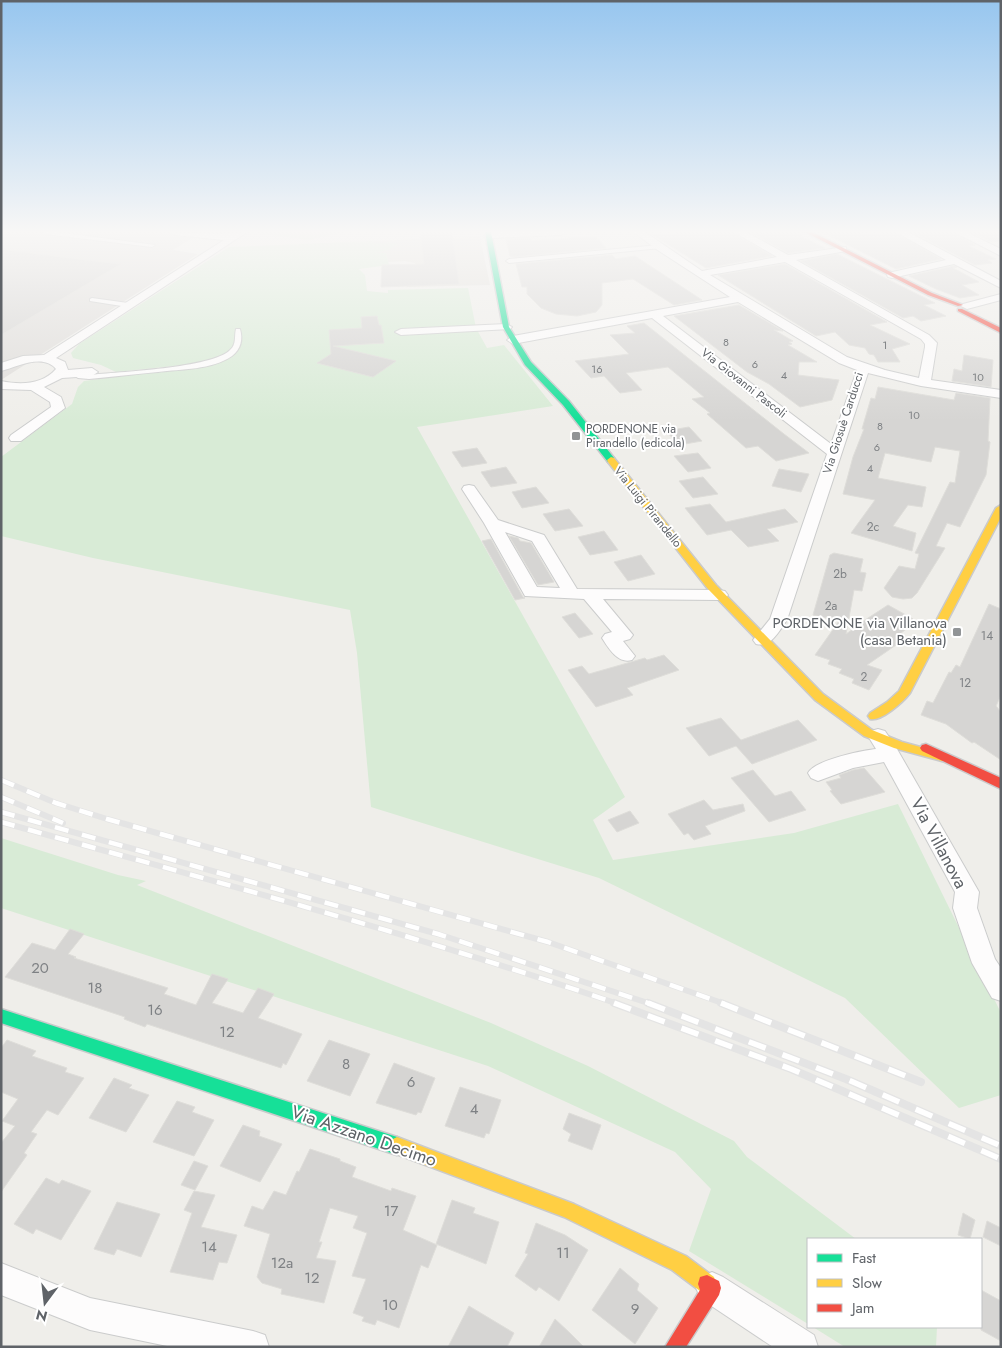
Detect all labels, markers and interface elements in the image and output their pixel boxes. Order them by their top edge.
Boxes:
house number: 8 [723,334,729,350]
house number: 1 [883,337,887,353]
street label: Via Giovanni Pascoli [697,344,791,422]
house number: 6 [752,356,758,372]
house number: 16 [591,361,603,377]
house number: 4 [781,367,788,383]
house number: 10 [972,369,984,385]
street label: Via Giosuè Carducci [818,370,868,476]
house number: 10 [908,407,920,423]
house number: 8 [877,418,883,434]
place label: PORDENONE via Pirandello (edicola) [586,420,685,452]
marker: PORDENONE via Pirandello (edicola) [570,430,582,442]
house number: 6 [874,439,880,455]
house number: 4 [867,460,874,476]
street label: Via Luigi Pirandello [610,463,687,552]
house number: 2c [867,518,880,536]
house number: 2b [833,565,847,583]
house number: 2a [825,597,838,615]
place label: PORDENONE via Villanova (casa Betania) [772,612,947,651]
marker: PORDENONE via Villanova (casa Betania) [951,626,963,638]
house number: 14 [981,627,993,645]
house number: 2 [861,668,868,686]
house number: 12 [959,674,971,692]
street label: Via Villanova [904,793,974,893]
house number: 20 [31,957,49,979]
house number: 18 [88,977,102,999]
house number: 16 [147,999,163,1021]
house number: 12 [219,1021,235,1043]
house number: 8 [342,1053,350,1075]
house number: 6 [407,1071,415,1093]
house number: 4 [470,1098,479,1120]
street label: Via Azzano Decimo [288,1099,440,1173]
house number: 17 [384,1200,398,1222]
house number: 14 [201,1236,217,1258]
legend [807,1238,982,1328]
house number: 11 [556,1242,570,1264]
text: Fast [852,1247,876,1269]
house number: 12a [271,1252,293,1274]
house number: 12 [304,1267,320,1289]
text: Slow [852,1272,883,1294]
north arrow [20,1278,70,1328]
house number: 10 [382,1294,398,1316]
text: Jam [850,1297,875,1319]
house number: 9 [631,1298,639,1320]
text: N [34,1304,50,1327]

